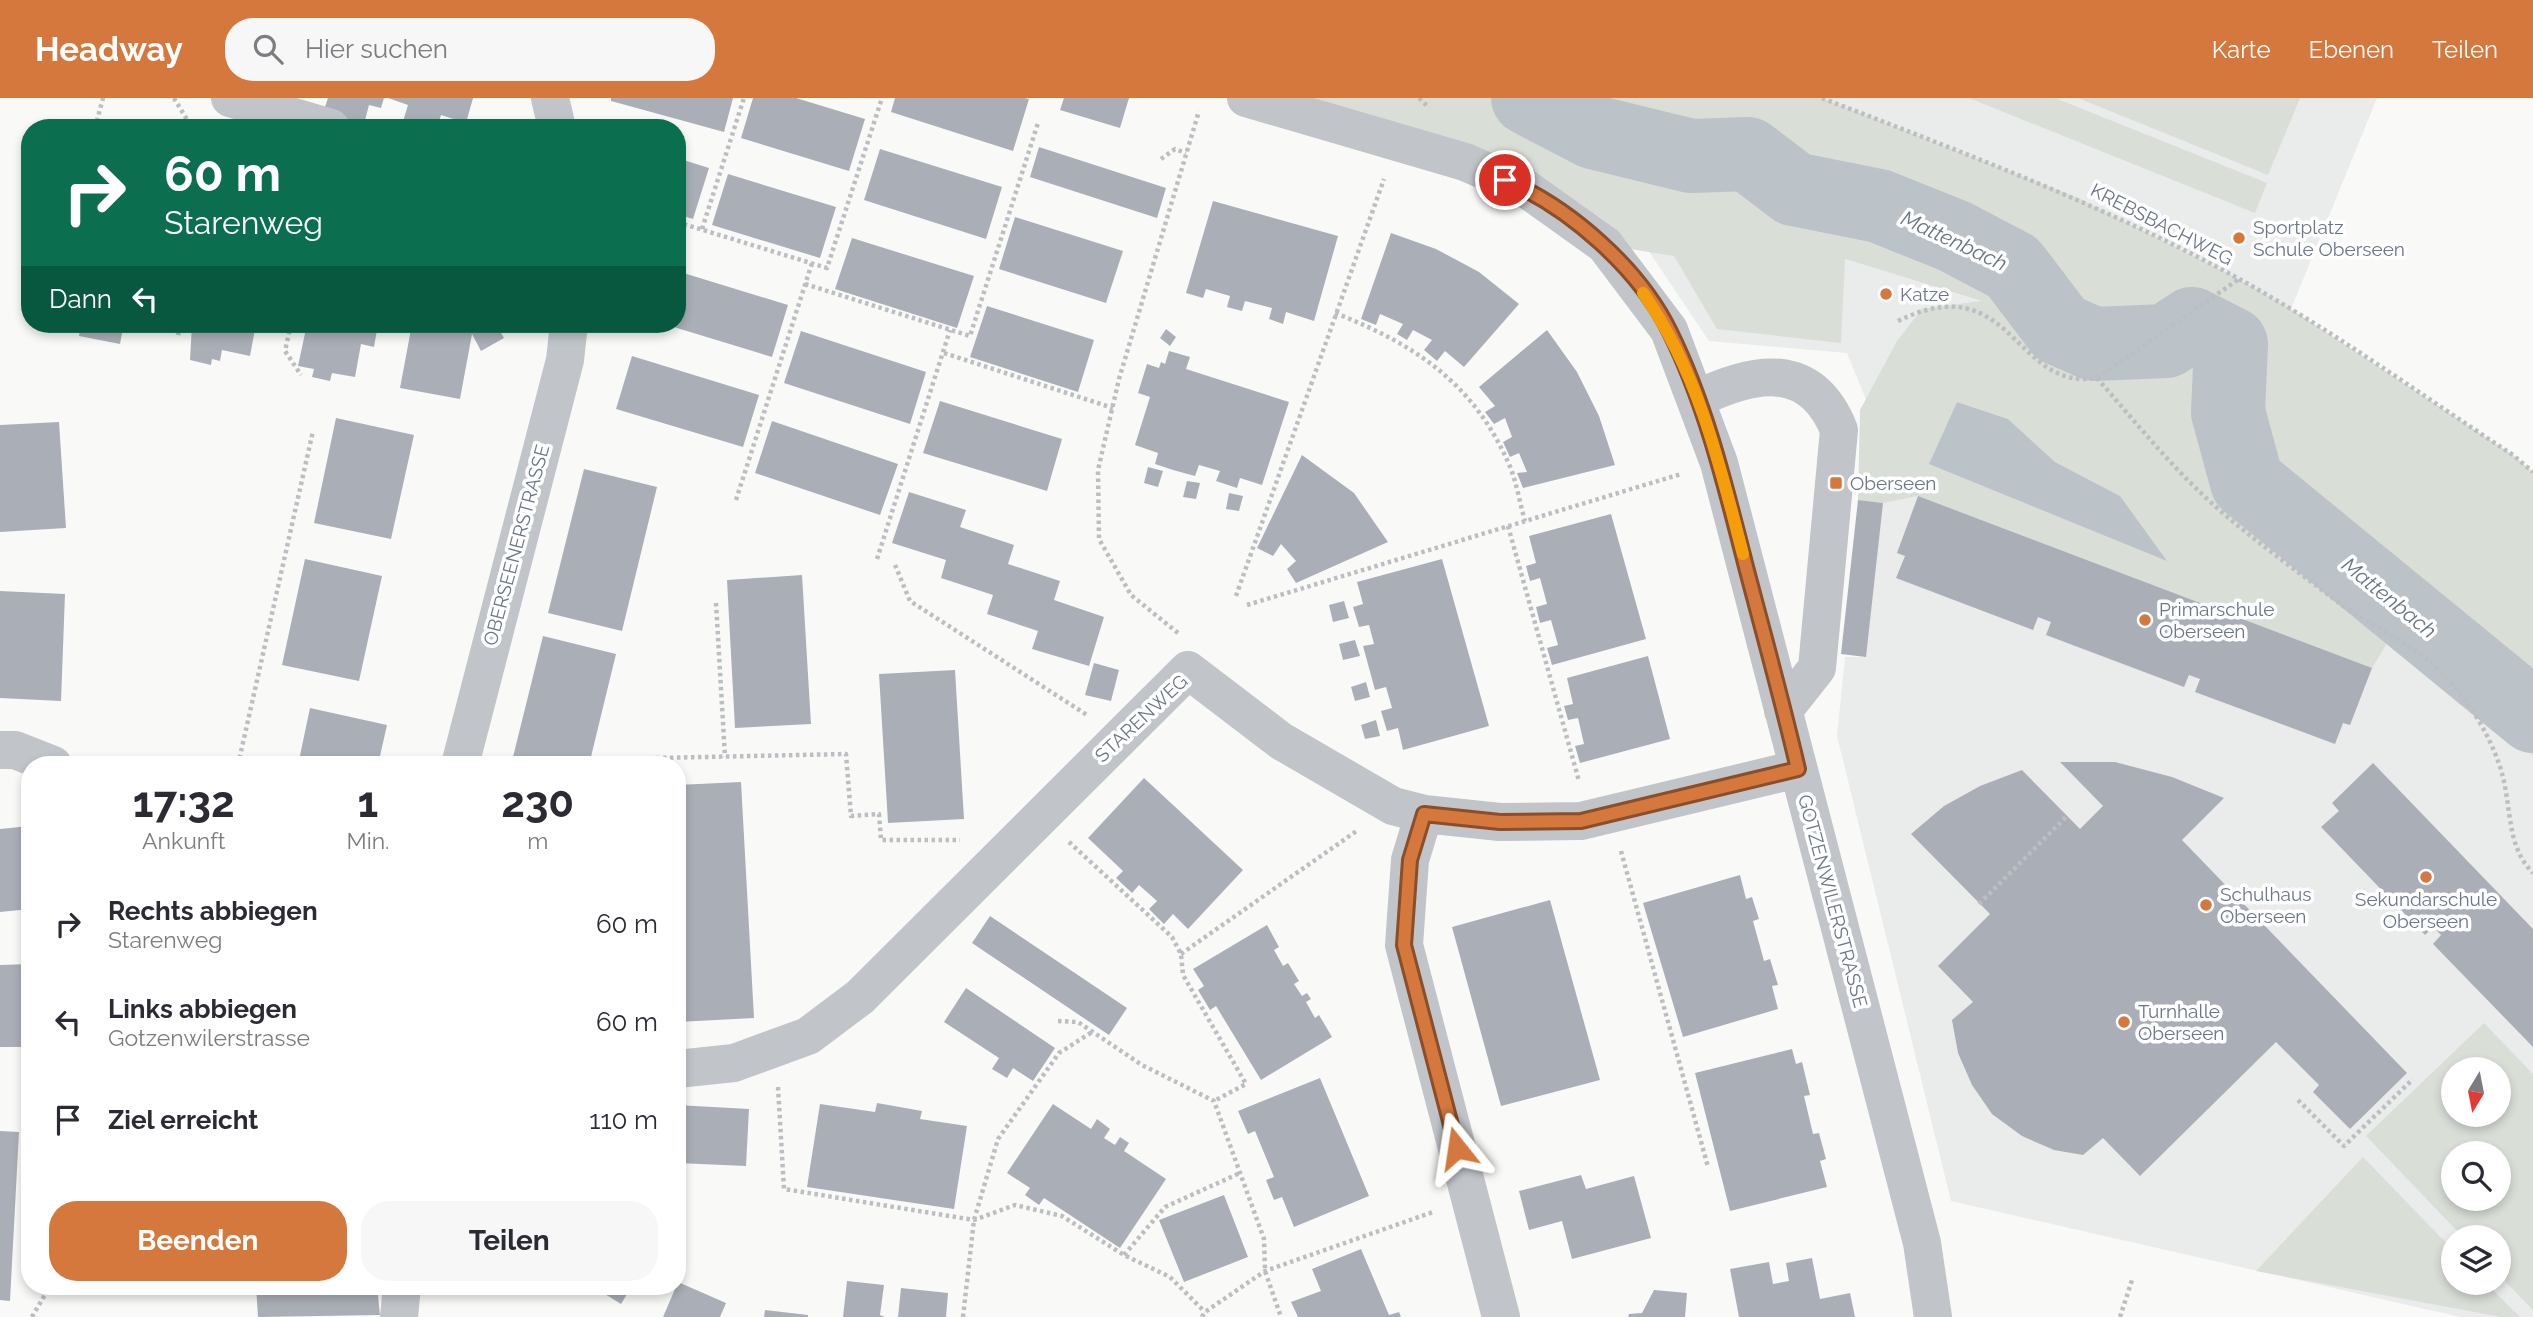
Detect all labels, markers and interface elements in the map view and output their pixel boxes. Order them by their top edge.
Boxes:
search box [225,18,715,81]
text: Headway [35,30,183,69]
icon: search [249,30,287,68]
text: Hier suchen [305,34,448,64]
text: Karte [2212,35,2271,64]
text: Ebenen [2309,35,2394,64]
text: Teilen [2432,35,2498,64]
text: 60 m [164,145,281,202]
icon: right [49,147,140,238]
pin [1475,150,1535,210]
icon: arrive [1486,161,1524,199]
street label: KREBSBACHWEG [2087,179,2237,269]
text: Starenweg [164,204,323,241]
water label: Mattenbach [1897,205,2011,276]
place label: Sportplatz Schule Oberseen [2253,216,2405,260]
marker: Sportplatz Schule Oberseen [2231,230,2247,246]
icon: left [126,280,164,318]
place label: Katze [1900,283,1949,305]
text: Dann [49,284,112,314]
marker: Katze [1878,286,1894,302]
street label: OBERSEENERSTRASSE [479,442,553,648]
place label: Oberseen [1850,472,1936,494]
marker: Oberseen [1828,475,1844,491]
water label: Mattenbach [2337,552,2441,643]
place label: Primarschule Oberseen [2159,598,2274,642]
marker: Primarschule Oberseen [2137,612,2153,628]
street label: STARENWEG [1090,670,1192,766]
text: 17:32 [133,778,235,827]
text: 1 [358,778,378,827]
text: 230 [501,778,574,827]
street label: GOTZENWILERSTRASSE [1794,792,1872,1010]
text: Ankunft [142,827,225,854]
text: Min. [346,827,389,854]
text: m [527,827,548,854]
marker: Sekundarschule Oberseen [2418,869,2434,885]
place label: Schulhaus Oberseen [2220,883,2311,927]
place label: Sekundarschule Oberseen [2355,888,2497,932]
text: Rechts abbiegen [108,896,318,926]
marker: Schulhaus Oberseen [2198,897,2214,913]
icon: right [49,905,87,943]
text: 60 m [596,909,658,939]
text: Starenweg [108,926,222,953]
text: Links abbiegen [108,994,297,1024]
place label: Turnhalle Oberseen [2138,1000,2224,1044]
icon: left [49,1003,87,1041]
text: 60 m [596,1007,658,1037]
marker: Turnhalle Oberseen [2116,1014,2132,1030]
text: Gotzenwilerstrasse [108,1024,310,1051]
north arrow [2441,1057,2511,1127]
map controls [2441,1057,2511,1295]
icon: arrive [49,1101,87,1139]
text: Ziel erreicht [108,1105,258,1135]
text: 110 m [589,1105,658,1135]
position arrow [1420,1111,1494,1185]
button: search [2441,1141,2511,1211]
button: Beenden [49,1201,347,1281]
button: Teilen [361,1201,658,1281]
button: layers [2441,1225,2511,1295]

